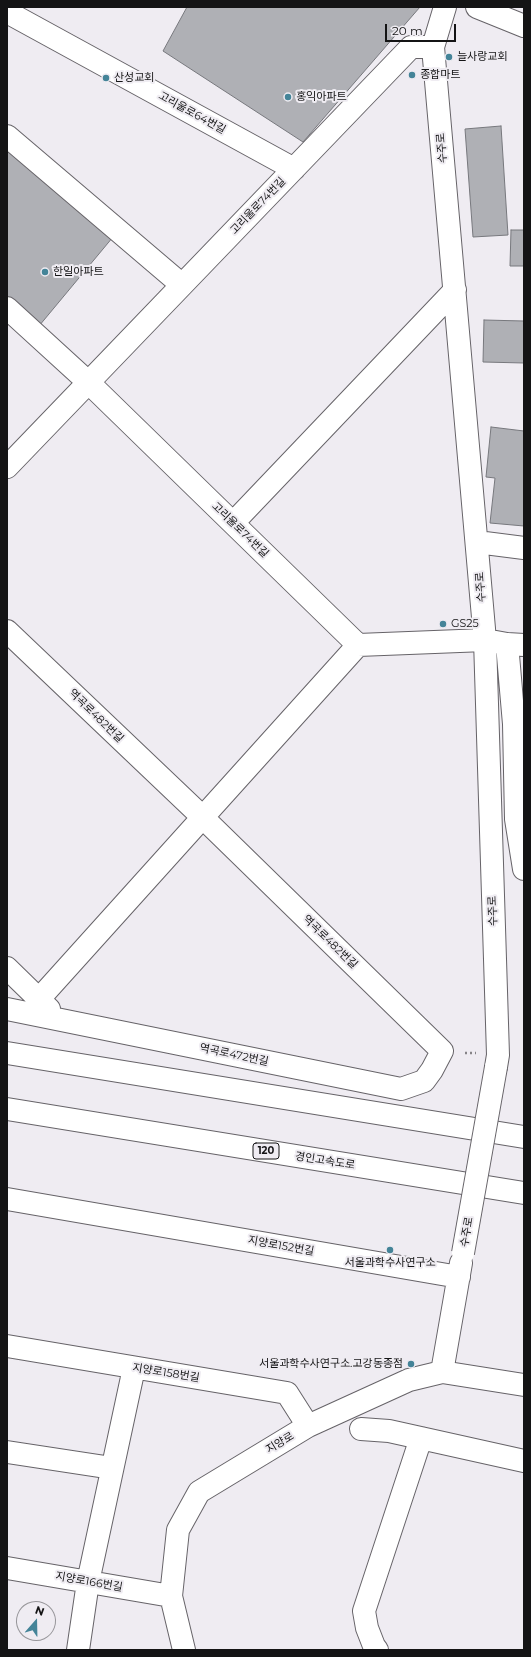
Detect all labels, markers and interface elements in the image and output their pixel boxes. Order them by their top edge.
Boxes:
scale bar [387,16,458,42]
text: 20 m [392,23,423,38]
place label: 늘사랑교회 [457,50,508,64]
marker: 늘사랑교회 [444,52,454,62]
place label: 종합마트 [420,68,460,82]
marker: 종합마트 [407,70,417,80]
place label: 산성교회 [114,71,154,85]
marker: 산성교회 [101,73,111,83]
street label: 고리울로64번길 [156,89,228,137]
place label: 홍익아파트 [296,90,347,104]
marker: 홍익아파트 [283,92,293,102]
street label: 수주로 [434,132,450,164]
street label: 고리울로74번길 [228,175,288,237]
place label: 한일아파트 [53,265,104,279]
marker: 한일아파트 [40,267,50,277]
street label: 고리울로74번길 [209,500,271,560]
street label: 수주로 [473,571,489,603]
place label: GS25 [451,617,479,631]
marker: GS25 [438,619,448,629]
street label: 역곡로482번길 [66,687,126,745]
street label: 수주로 [486,896,500,926]
street label: 역곡로482번길 [300,913,360,971]
street label: 역곡로472번길 [198,1041,270,1069]
road number: 120 [253,1143,279,1159]
street label: 경인고속도로 [294,1150,356,1172]
street label: 수주로 [458,1216,476,1248]
street label: 지양로152번길 [247,1234,315,1258]
marker: 서울과학수사연구소 [385,1245,395,1255]
place label: 서울과학수사연구소 [344,1256,436,1270]
place label: 서울과학수사연구소.고강동종점 [259,1357,403,1371]
marker: 서울과학수사연구소.고강동종점 [406,1359,416,1369]
street label: 지양로158번길 [131,1361,201,1385]
street label: 지양로 [264,1430,296,1456]
street label: 지양로166번길 [54,1570,124,1594]
north arrow [16,1601,56,1641]
text: N [33,1603,46,1619]

